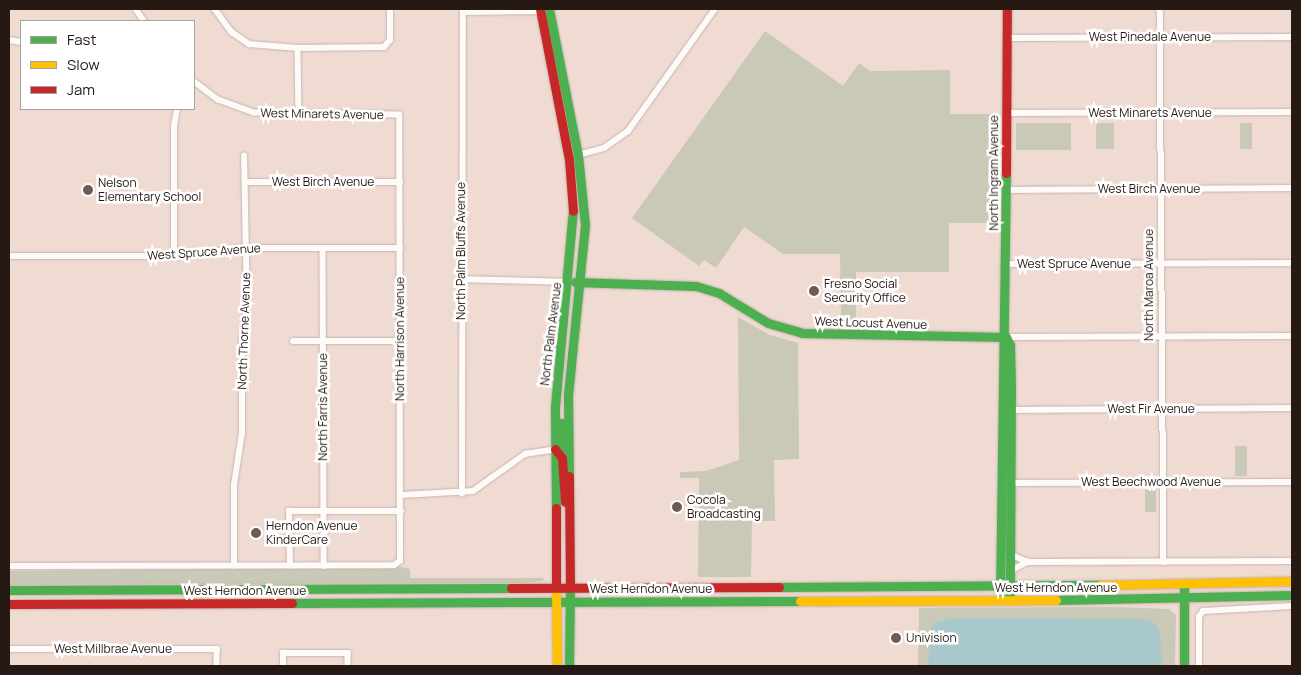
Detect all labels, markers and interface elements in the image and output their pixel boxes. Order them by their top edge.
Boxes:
legend [20,20,195,110]
text: Fast [67,29,96,50]
street label: West Pinedale Avenue [1089,30,1211,44]
text: Slow [67,54,100,75]
text: Jam [67,79,95,100]
street label: West Minarets Avenue [260,106,384,122]
street label: West Minarets Avenue [1088,106,1212,120]
street label: North Ingram Avenue [987,115,1001,231]
street label: West Birch Avenue [272,175,374,189]
place label: Nelson Elementary School [98,176,201,204]
street label: North Palm Bluffs Avenue [454,182,468,320]
street label: West Birch Avenue [1098,182,1200,196]
marker: Nelson Elementary School [82,184,94,196]
street label: North Maroa Avenue [1142,229,1156,341]
street label: West Spruce Avenue [147,241,261,263]
street label: West Spruce Avenue [1017,257,1131,271]
street label: North Thorne Avenue [235,272,253,390]
street label: North Harrison Avenue [393,277,407,401]
place label: Fresno Social Security Office [824,277,906,305]
street label: North Palm Avenue [538,281,564,387]
marker: Fresno Social Security Office [808,285,820,297]
street label: West Locust Avenue [814,314,928,332]
street label: North Farris Avenue [316,353,330,461]
street label: West Fir Avenue [1107,402,1195,416]
street label: West Beechwood Avenue [1081,475,1221,489]
place label: Cocola Broadcasting [687,493,761,521]
marker: Cocola Broadcasting [671,501,683,513]
place label: Herndon Avenue KinderCare [266,519,357,547]
marker: Herndon Avenue KinderCare [250,527,262,539]
street label: West Herndon Avenue [995,581,1117,595]
street label: West Herndon Avenue [590,582,712,596]
street label: West Herndon Avenue [184,584,306,598]
place label: Univision [906,631,957,645]
marker: Univision [890,632,902,644]
street label: West Millbrae Avenue [54,642,172,656]

